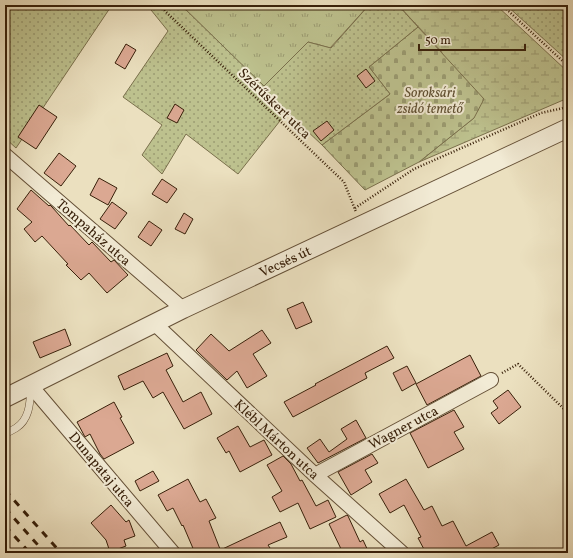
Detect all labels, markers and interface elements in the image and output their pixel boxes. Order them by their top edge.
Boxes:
scale bar [419,26,525,52]
text: 50 m [425,33,451,49]
street label: Szérűskert utca [233,64,315,144]
park label: Soroksári zsidó temető [396,84,465,119]
street label: Tompaház utca [52,195,134,271]
street label: Vecsés út [257,242,315,283]
street label: Klébl Márton utca [229,396,323,485]
street label: Wagner utca [365,402,442,455]
street label: Dunapataj utca [64,428,138,512]

